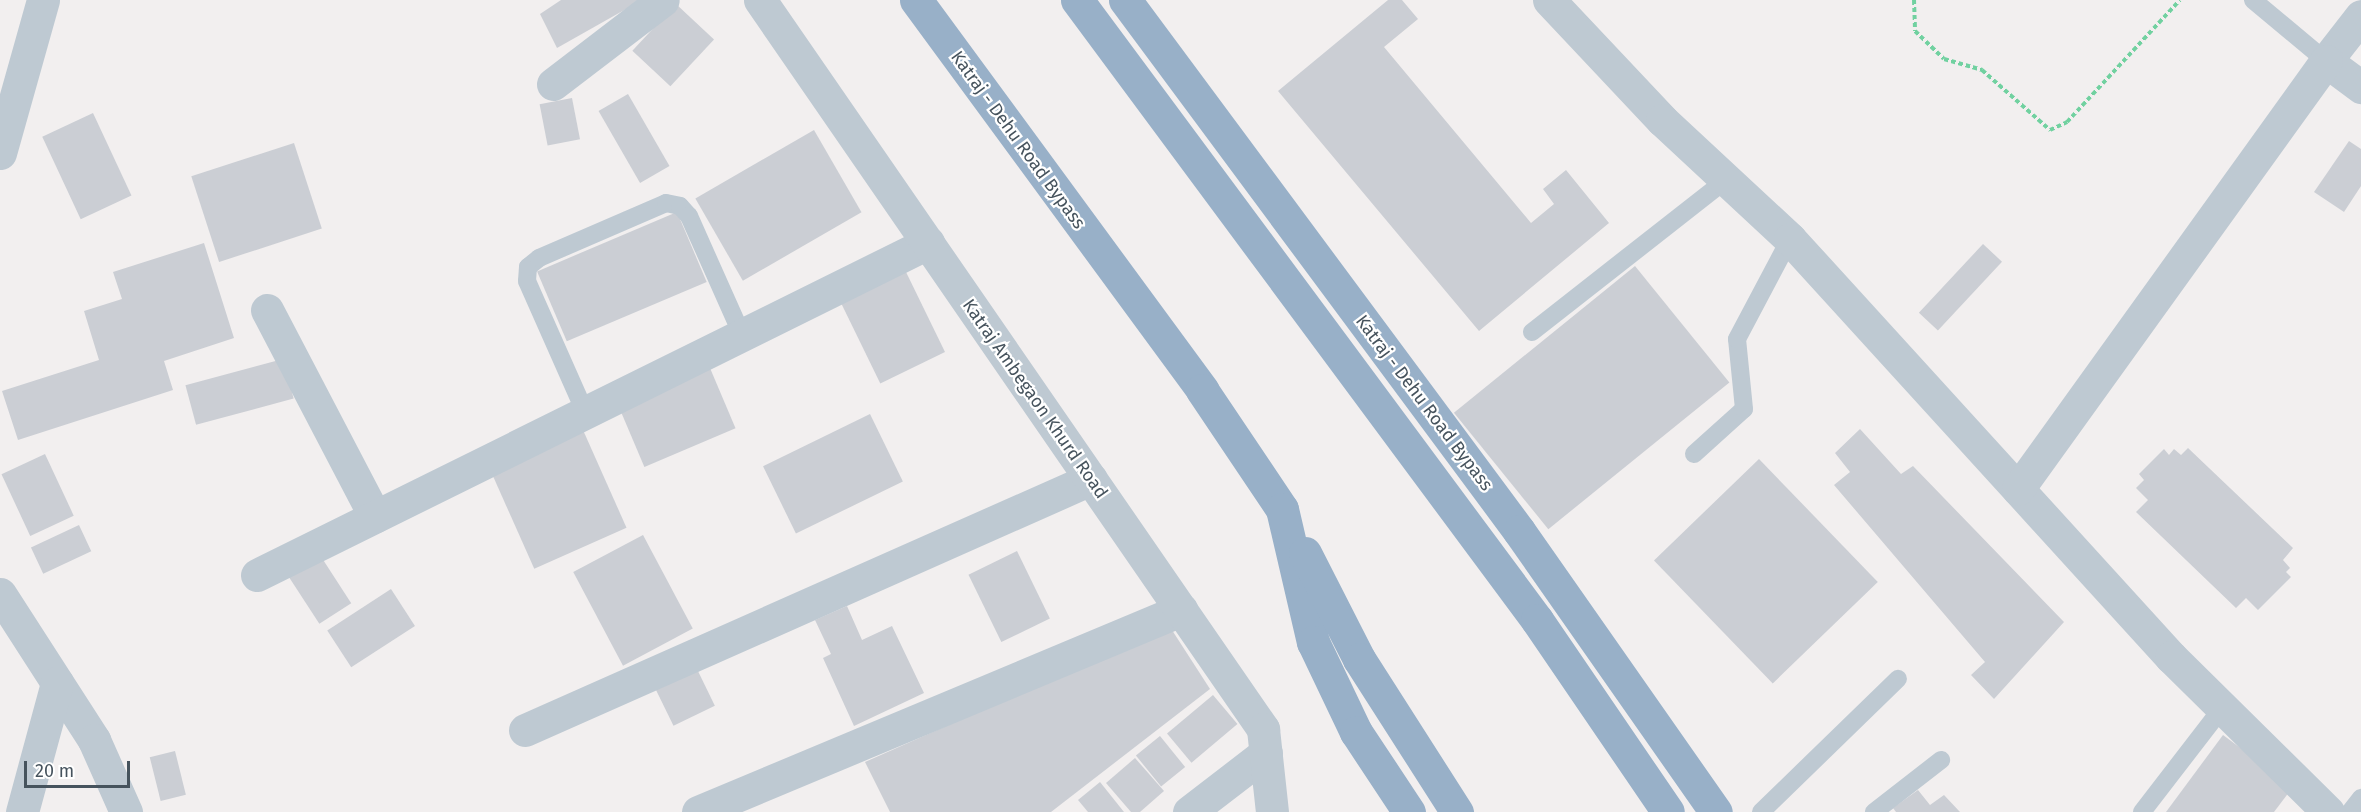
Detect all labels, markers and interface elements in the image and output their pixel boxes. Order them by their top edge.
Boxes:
street label: Katraj - Dehu Road Bypass [946,47,1090,233]
street label: Katraj Ambegaon Khurd Road [958,295,1112,503]
street label: Katraj - Dehu Road Bypass [1351,311,1497,495]
scale bar [27,749,134,787]
text: 20 m [35,760,74,782]

